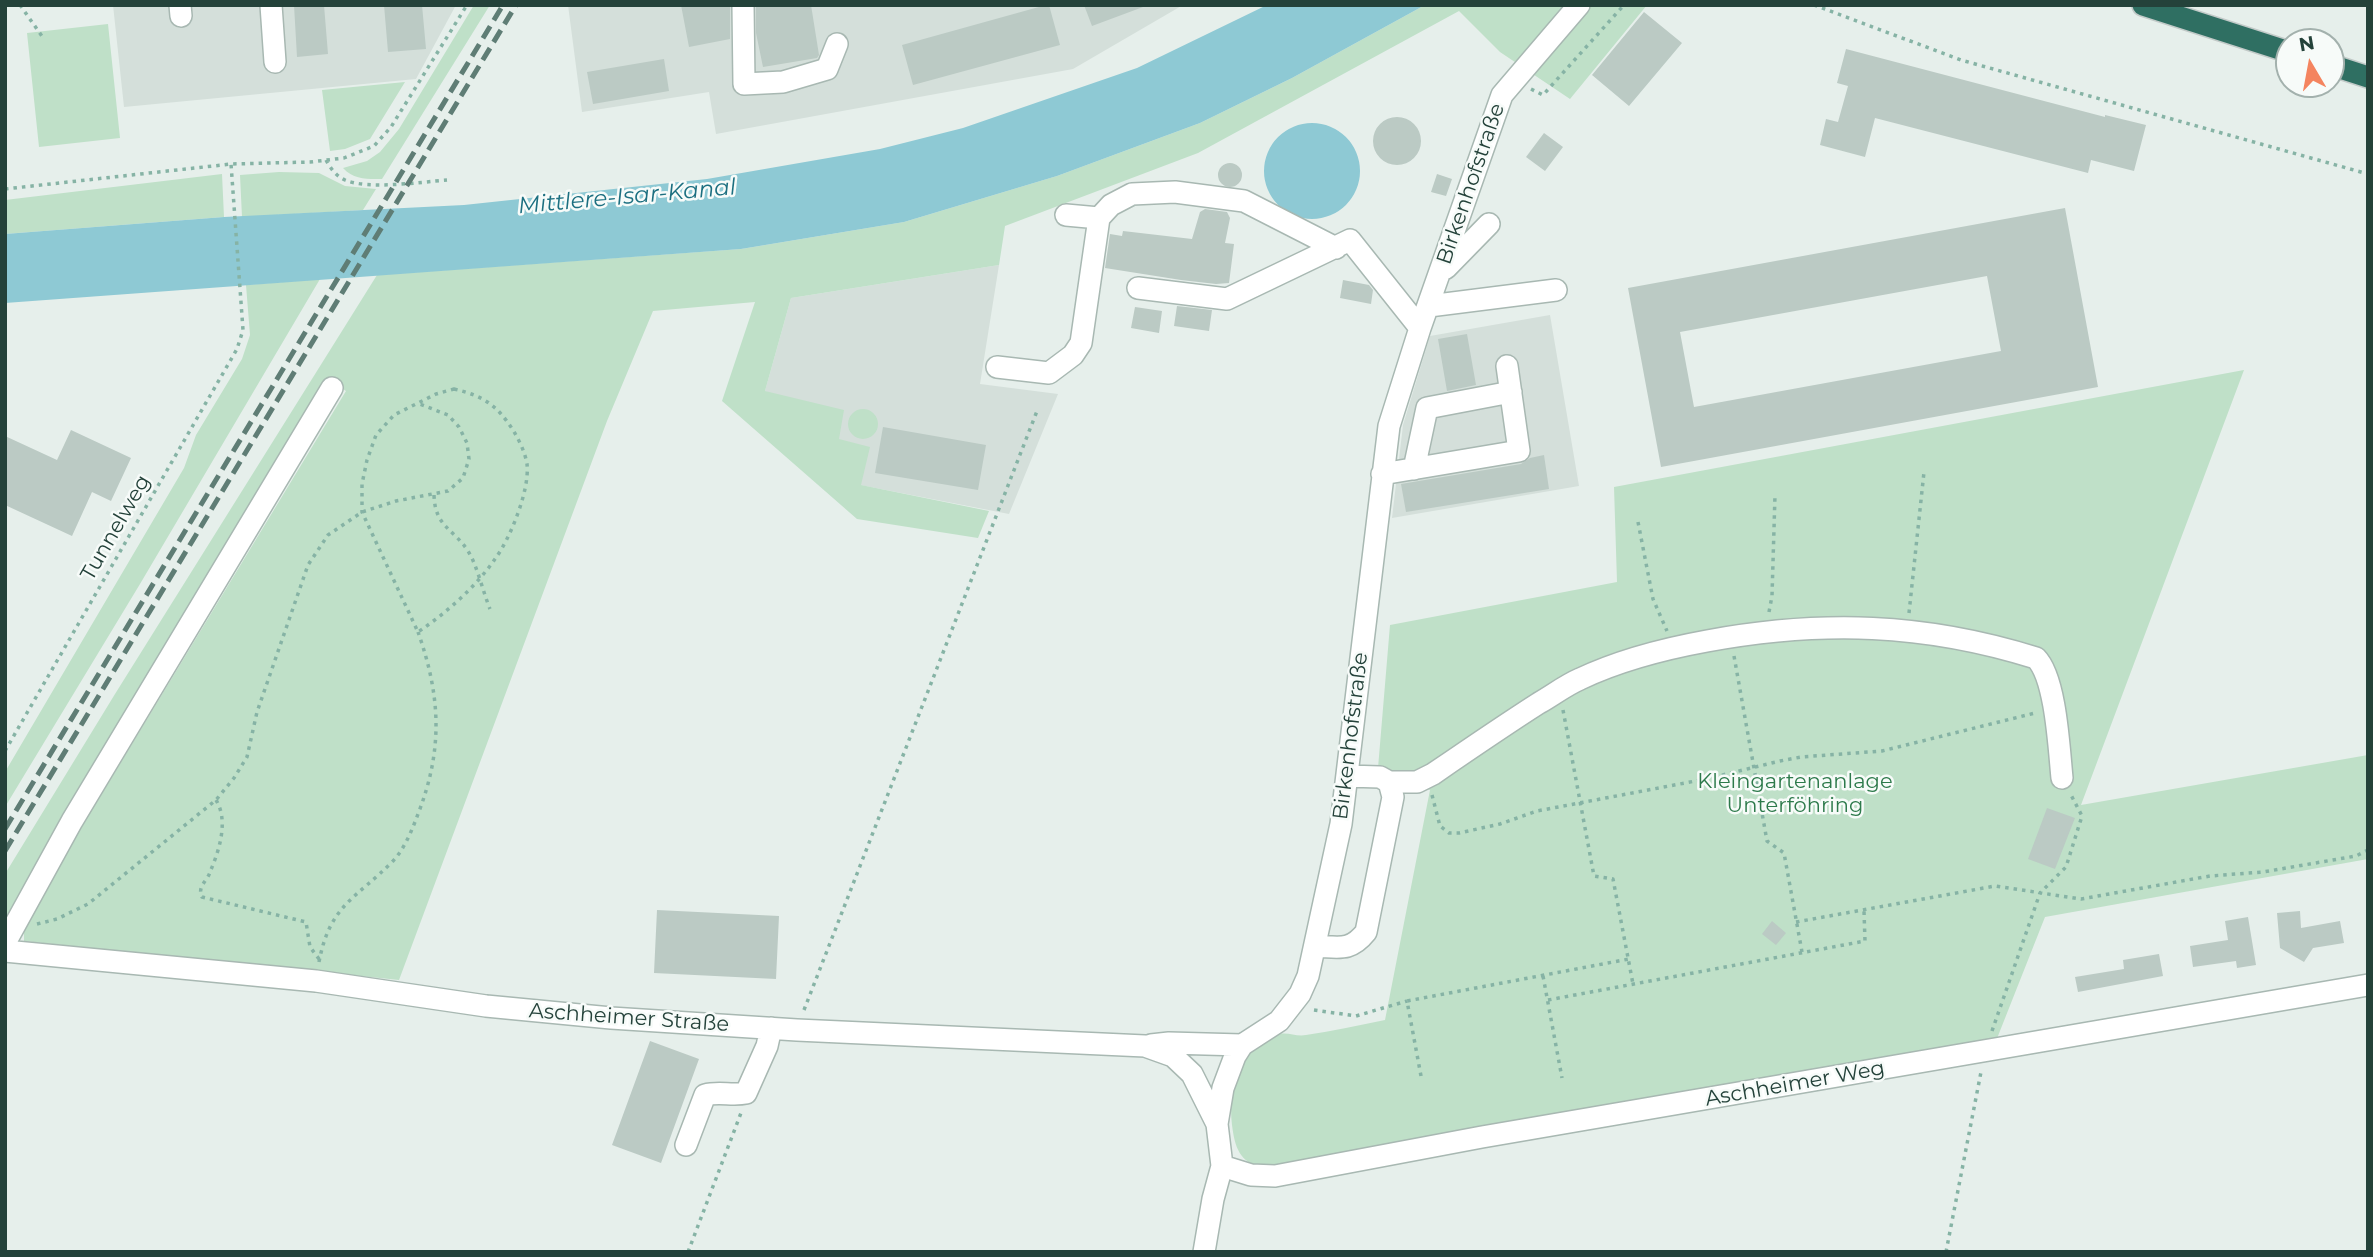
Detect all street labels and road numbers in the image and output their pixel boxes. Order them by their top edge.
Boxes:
street label: Birkenhofstraße [1432,100,1510,268]
street label: Tunnelweg [76,471,156,585]
street label: Birkenhofstraße [1328,651,1374,821]
street label: Aschheimer Straße [528,998,730,1038]
street label: Aschheimer Weg [1703,1056,1887,1112]

